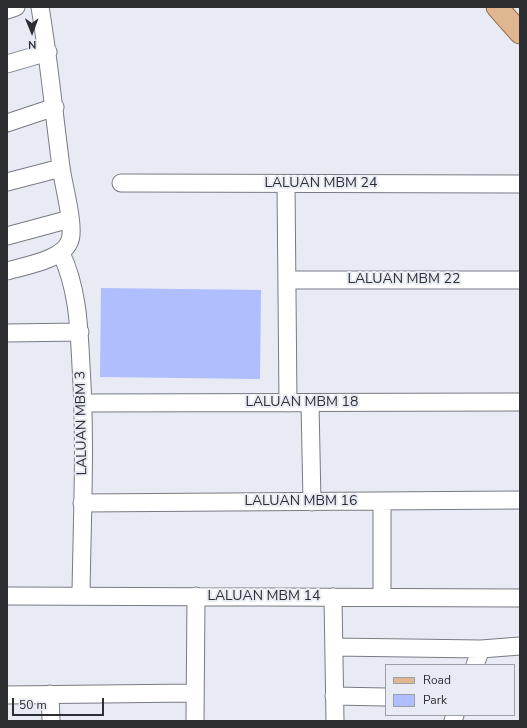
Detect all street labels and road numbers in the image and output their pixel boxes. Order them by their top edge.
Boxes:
street label: LALUAN MBM 24 [265,176,377,192]
street label: LALUAN MBM 22 [348,272,460,288]
street label: LALUAN MBM 3 [73,371,91,475]
street label: LALUAN MBM 18 [246,395,358,411]
street label: LALUAN MBM 16 [245,494,357,510]
street label: LALUAN MBM 14 [208,589,320,605]

